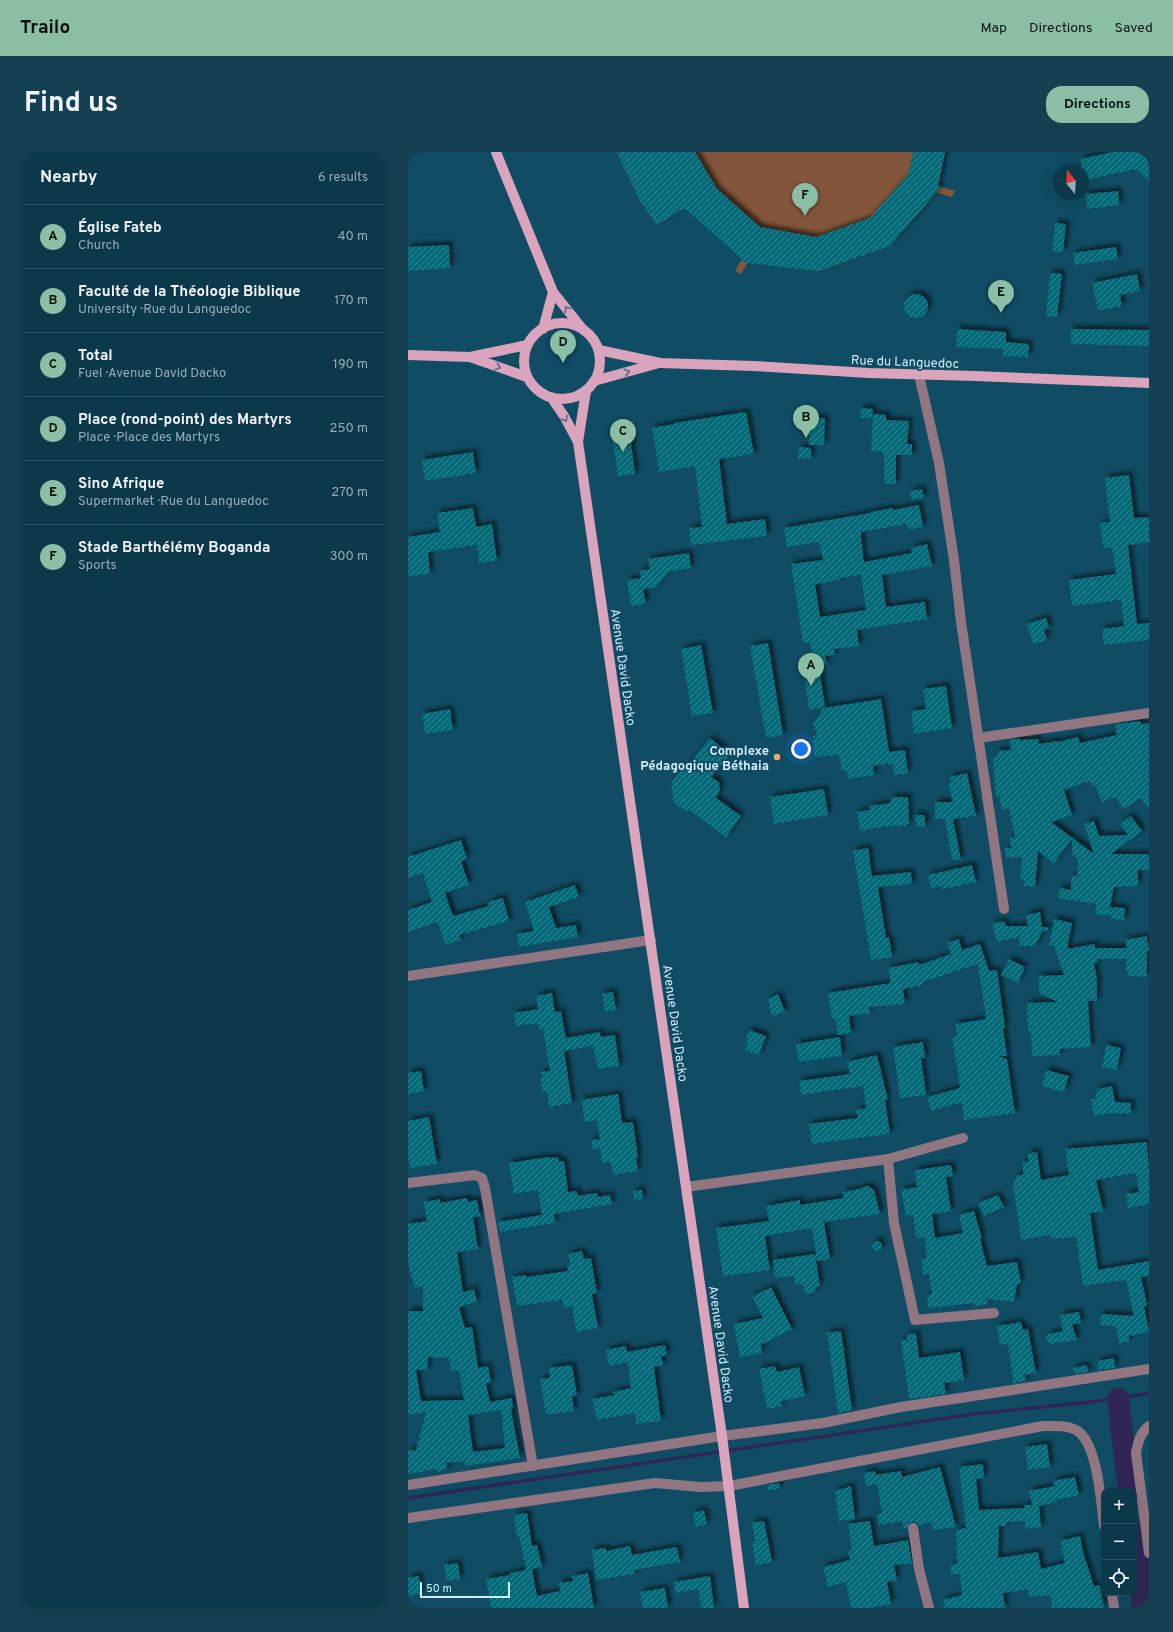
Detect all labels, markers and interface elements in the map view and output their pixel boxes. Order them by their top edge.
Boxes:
text: Trailo [20,16,70,40]
text: Map [981,20,1007,37]
text: Directions [1029,20,1093,37]
text: Saved [1115,20,1153,37]
text: Find us [24,86,118,122]
button: Directions [1046,86,1149,123]
north arrow [1053,164,1089,200]
text: Nearby [40,167,97,189]
text: 6 results [318,170,368,186]
pin: F [792,183,818,216]
text: Église Fateb [78,219,162,238]
text: A [48,229,58,245]
text: 40 m [338,229,368,245]
text: Church [78,238,120,254]
pin: E [988,280,1014,313]
text: Faculté de la Théologie Biblique [78,283,301,302]
text: B [49,293,57,309]
text: 170 m [334,293,368,309]
text: University · Rue du Languedoc [78,302,252,318]
one-way arrow [565,307,572,314]
pin: D [550,330,576,363]
text: Total [78,347,113,366]
street label: Rue du Languedoc [851,353,959,373]
text: C [49,357,57,373]
text: 190 m [333,357,368,373]
one-way arrow [495,362,502,371]
text: Fuel · Avenue David Dacko [78,366,226,382]
one-way arrow [624,368,631,377]
pin: B [793,405,819,438]
text: Place (rond-point) des Martyrs [78,411,292,430]
one-way arrow [561,415,568,422]
pin: C [610,419,636,452]
text: D [48,421,58,437]
text: 250 m [330,421,368,437]
text: Place · Place des Martyrs [78,430,220,446]
text: Sino Afrique [78,475,164,494]
text: E [49,485,57,501]
text: 270 m [331,485,368,501]
text: Supermarket · Rue du Languedoc [78,494,269,510]
text: Stade Barthélémy Boganda [78,539,270,558]
text: F [49,549,57,565]
text: 300 m [330,549,368,565]
text: Sports [78,558,117,574]
street label: Avenue David Dacko [606,608,638,727]
pin: A [798,653,824,686]
your location [791,739,811,759]
place label: Complexe Pédagogique Béthaia [640,744,769,775]
marker: Complexe Pédagogique Béthaia [772,752,782,762]
street label: Avenue David Dacko [658,964,690,1083]
street label: Avenue David Dacko [704,1285,736,1404]
map controls [1101,1488,1137,1596]
button: + [1101,1488,1137,1524]
button: − [1101,1524,1137,1560]
button: locate [1101,1560,1137,1596]
scale bar [420,1580,510,1599]
text: 50 m [426,1582,452,1596]

